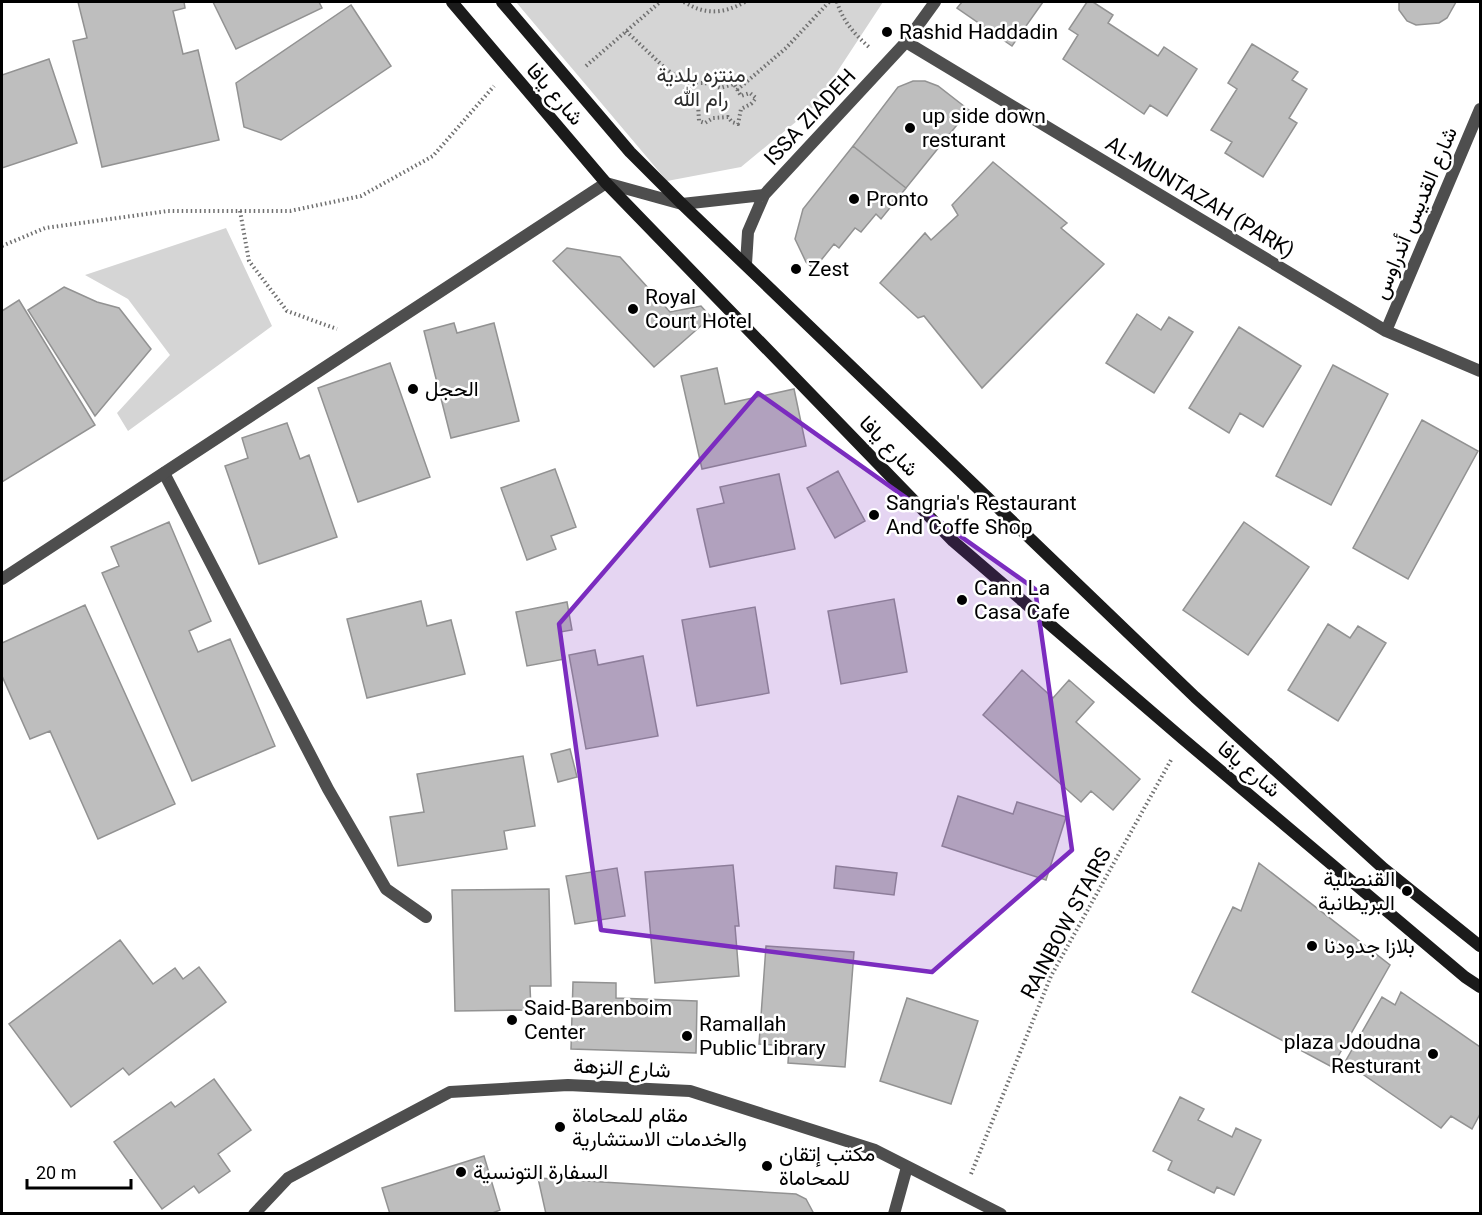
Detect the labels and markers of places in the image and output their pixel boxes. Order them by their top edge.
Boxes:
place label: Rashid Haddadin [899,20,1058,44]
marker: Rashid Haddadin [880,25,894,39]
place label: up side down resturant [922,104,1046,152]
marker: up side down resturant [903,121,917,135]
place label: Pronto [866,187,928,211]
marker: Pronto [847,192,861,206]
place label: Zest [808,257,849,281]
marker: Zest [789,262,803,276]
place label: Royal Court Hotel [645,285,752,333]
marker: Royal Court Hotel [626,302,640,316]
place label: الحجل [425,377,479,401]
marker: الحجل [406,382,420,396]
place label: Sangria's Restaurant And Coffe Shop [886,491,1077,539]
marker: Sangria's Restaurant And Coffe Shop [867,508,881,522]
place label: Cann La Casa Cafe [974,576,1070,624]
marker: Cann La Casa Cafe [955,593,969,607]
place label: القنصلية البريطانية [1318,867,1395,916]
marker: القنصلية البريطانية [1400,884,1414,898]
place label: بلازا جدودنا [1324,934,1415,959]
marker: بلازا جدودنا [1305,939,1319,953]
place label: Said-Barenboim Center [524,996,672,1044]
place label: Ramallah Public Library [699,1012,826,1060]
marker: Said-Barenboim Center [505,1013,519,1027]
marker: Ramallah Public Library [680,1029,694,1043]
place label: plaza Jdoudna Resturant [1284,1030,1421,1078]
marker: plaza Jdoudna Resturant [1426,1047,1440,1061]
place label: مقام للمحاماة والخدمات الاستشارية [572,1103,747,1152]
marker: مقام للمحاماة والخدمات الاستشارية [553,1120,567,1134]
place label: مكتب إتقان للمحاماة [779,1142,875,1190]
marker: مكتب إتقان للمحاماة [760,1159,774,1173]
place label: السفارة التونسية [473,1160,608,1185]
marker: السفارة التونسية [454,1165,468,1179]

